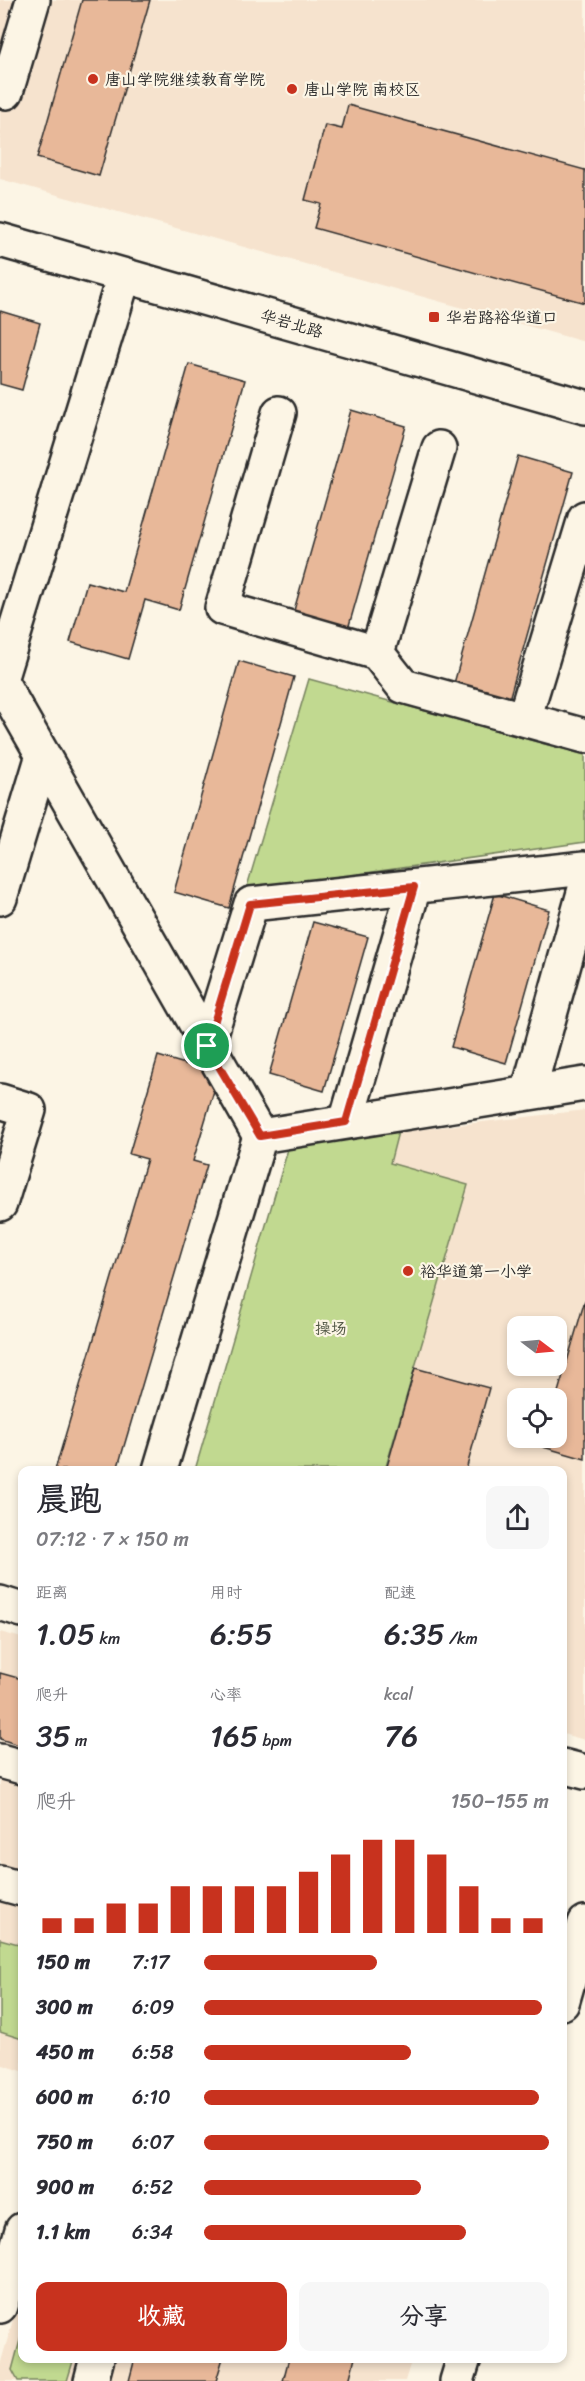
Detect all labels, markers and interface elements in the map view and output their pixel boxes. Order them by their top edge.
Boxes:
place label: 唐山学院继续教育学院 [105,65,265,94]
marker: 唐山学院继续教育学院 [86,72,100,86]
place label: 唐山学院 南校区 [304,75,420,104]
marker: 唐山学院 南校区 [285,82,299,96]
street label: 华岩北路 [257,301,327,346]
place label: 华岩路裕华道口 [446,303,558,332]
marker: 华岩路裕华道口 [427,310,441,324]
pin [181,1020,232,1071]
icon: arrive [190,1029,223,1062]
place label: 裕华道第一小学 [420,1257,532,1286]
marker: 裕华道第一小学 [401,1264,415,1278]
park label: 操场 [315,1314,347,1343]
north arrow [507,1316,567,1376]
map controls [507,1316,567,1448]
button: locate [507,1388,567,1448]
text: 晨跑 [36,1470,102,1528]
button: share [486,1486,549,1549]
text: 07:12 · 7 × 150 m [36,1522,189,1557]
text: 距离 [36,1578,68,1607]
text: 用时 [210,1578,242,1607]
text: 配速 [384,1578,416,1607]
text: 1.05 [36,1607,95,1661]
text: 6:55 [210,1607,273,1661]
text: 6:35 [384,1607,445,1661]
text: km [95,1624,120,1653]
text: /km [445,1624,478,1653]
text: 爬升 [36,1680,68,1709]
text: 心率 [210,1680,242,1709]
text: kcal [384,1680,413,1709]
text: 35 [36,1709,71,1763]
text: 165 [210,1709,258,1763]
text: 76 [384,1709,418,1763]
text: m [71,1726,87,1755]
text: bpm [258,1726,292,1755]
text: 爬升 [36,1784,76,1819]
text: 150–155 m [451,1784,549,1819]
text: 150 m [36,1945,90,1980]
text: 7:17 [132,1945,169,1980]
text: 300 m [36,1990,93,2025]
text: 6:09 [132,1990,174,2025]
text: 450 m [36,2035,94,2070]
text: 6:58 [132,2035,174,2070]
text: 600 m [36,2080,93,2115]
text: 6:10 [132,2080,171,2115]
text: 750 m [36,2125,93,2160]
text: 6:07 [132,2125,173,2160]
text: 900 m [36,2170,94,2205]
text: 6:52 [132,2170,173,2205]
text: 1.1 km [36,2215,90,2250]
text: 6:34 [132,2215,173,2250]
button: 收藏 [36,2282,287,2351]
button: 分享 [299,2282,549,2351]

